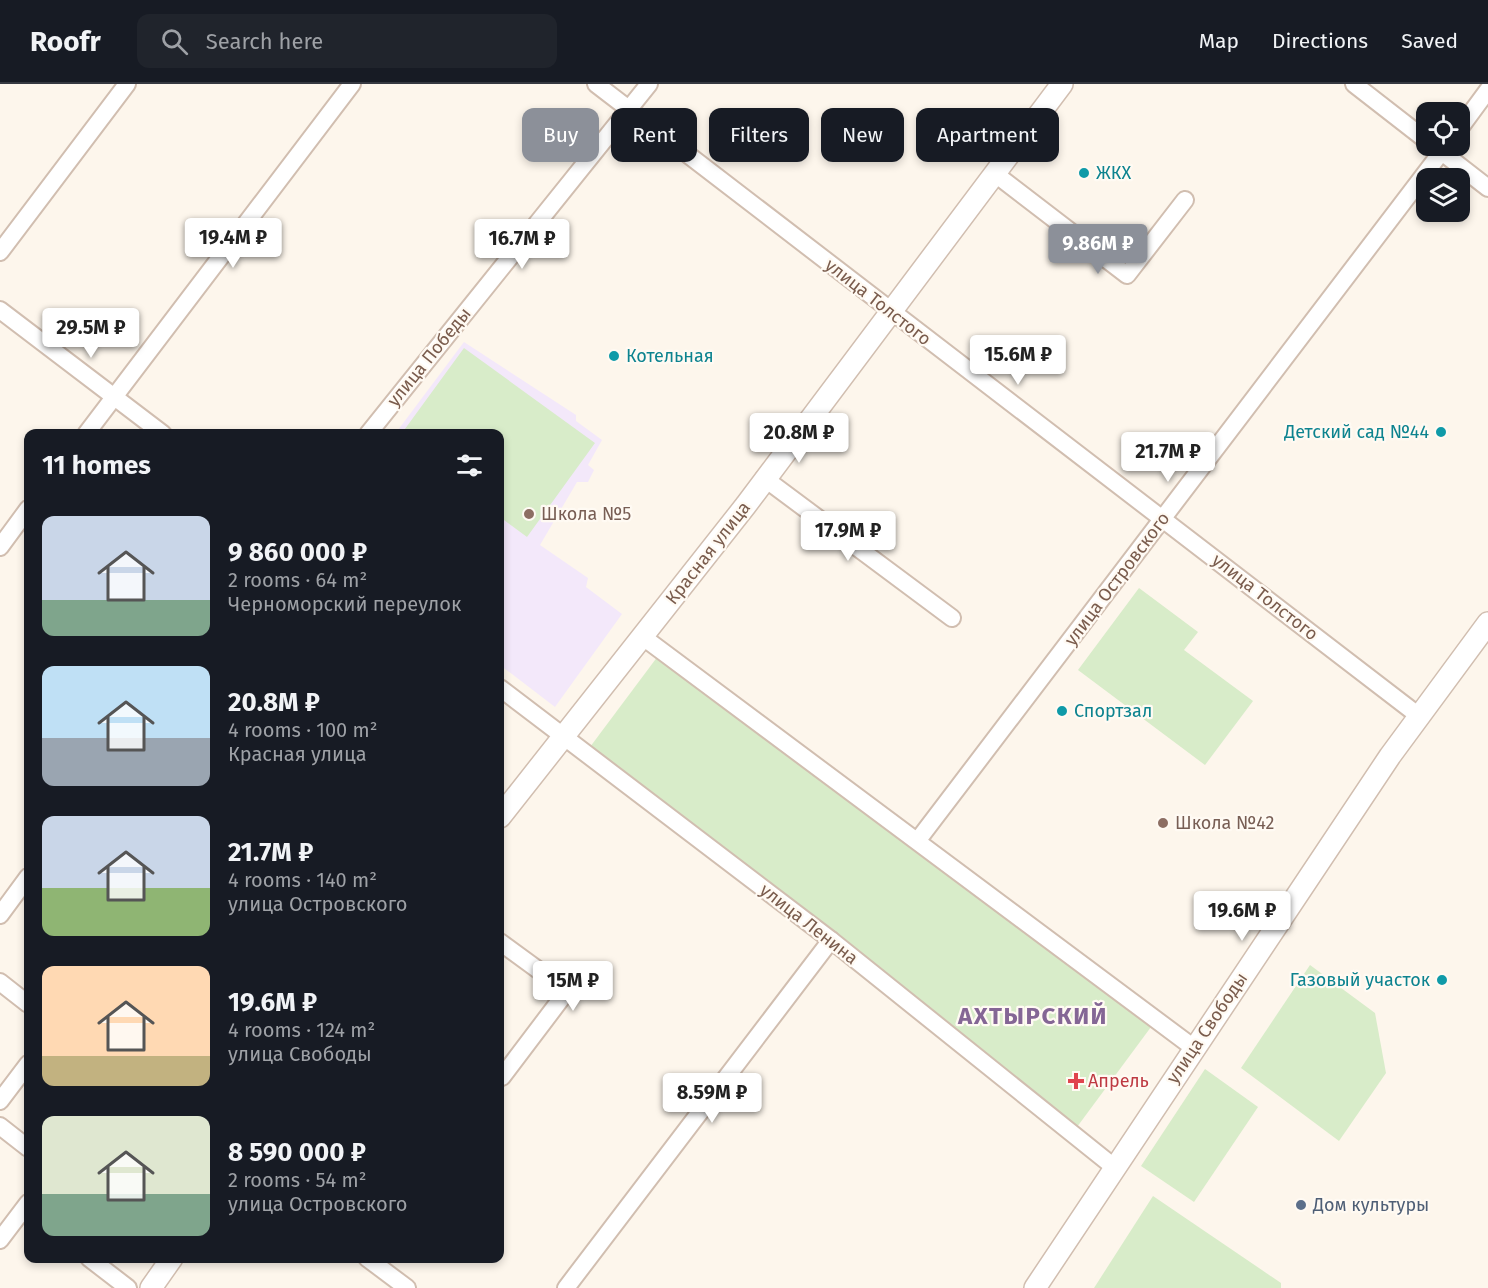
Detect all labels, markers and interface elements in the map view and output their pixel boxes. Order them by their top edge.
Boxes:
search box [137,14,557,68]
text: Roofr [30,25,101,58]
icon: search [158,25,191,58]
text: Search here [206,28,323,55]
text: Map [1199,28,1239,54]
text: Directions [1272,28,1368,54]
text: Saved [1401,28,1458,54]
map controls [1416,102,1470,222]
button: locate [1416,102,1470,156]
chip: Buy [522,108,599,162]
chip: Rent [611,108,697,162]
chip: Filters [709,108,809,162]
chip: New [821,108,904,162]
chip: Apartment [916,108,1059,162]
place label: ЖКХ [1096,162,1131,184]
marker: ЖКХ [1077,166,1091,180]
button: layers [1416,168,1470,222]
pin: 19.4M ₽ [178,218,288,269]
pin: 16.7M ₽ [467,219,577,270]
pin: 9.86M ₽ [1043,224,1153,275]
text: 19.4M ₽ [199,225,267,249]
text: 16.7M ₽ [488,226,556,250]
text: 9.86M ₽ [1062,231,1134,255]
street label: улица Толстого [821,254,935,350]
street label: улица Победы [382,303,476,411]
pin: 29.5M ₽ [36,308,146,359]
text: 29.5M ₽ [56,315,126,339]
pin: 15.6M ₽ [963,335,1073,386]
text: 15.6M ₽ [984,342,1052,366]
place label: Котельная [626,345,714,367]
marker: Котельная [607,349,621,363]
pin: 20.8M ₽ [744,413,854,464]
text: 20.8M ₽ [764,420,834,444]
place label: Детский сад №44 [1283,421,1429,443]
marker: Детский сад №44 [1434,425,1448,439]
pin: 21.7M ₽ [1113,432,1223,483]
text: 21.7M ₽ [1135,439,1201,463]
icon: filters [453,449,486,482]
text: 11 homes [42,450,151,481]
street label: Красная улица [661,497,755,609]
place label: Школа №5 [541,503,631,525]
marker: Школа №5 [522,507,536,521]
street label: улица Островского [1060,508,1174,650]
pin: 17.9M ₽ [793,511,903,562]
text: 17.9M ₽ [815,518,881,542]
text: 9 860 000 ₽ [228,537,367,568]
icon: home [90,540,162,612]
street label: улица Толстого [1208,549,1322,645]
text: 2 rooms · 64 m² [228,568,367,592]
text: Черноморский переулок [228,592,461,616]
text: 20.8M ₽ [228,687,320,718]
icon: home [90,690,162,762]
place label: Спортзал [1074,700,1152,722]
marker: Спортзал [1055,704,1069,718]
text: 4 rooms · 100 m² [228,718,378,742]
text: Красная улица [228,742,367,766]
place label: Школа №42 [1175,812,1275,834]
marker: Школа №42 [1156,816,1170,830]
text: 21.7M ₽ [228,837,313,868]
icon: home [90,840,162,912]
text: 4 rooms · 140 m² [228,868,377,892]
street label: улица Ленина [756,879,862,969]
pin: 19.6M ₽ [1187,891,1297,942]
text: улица Островского [228,892,407,916]
text: 19.6M ₽ [1208,898,1276,922]
pin: 15M ₽ [531,961,615,1012]
text: 15M ₽ [547,968,599,992]
street label: улица Свободы [1162,968,1252,1088]
place label: Газовый участок [1290,969,1431,991]
marker: Газовый участок [1435,973,1449,987]
text: 19.6M ₽ [228,987,317,1018]
icon: home [90,990,162,1062]
district label: АХТЫРСКИЙ [957,1001,1108,1030]
text: 4 rooms · 124 m² [228,1018,375,1042]
text: улица Свободы [228,1042,372,1066]
place label: Апрель [1088,1070,1149,1092]
pin: 8.59M ₽ [657,1073,767,1124]
marker: Апрель [1069,1074,1083,1088]
text: 8.59M ₽ [677,1080,747,1104]
text: 8 590 000 ₽ [228,1137,366,1168]
icon: home [90,1140,162,1212]
text: 2 rooms · 54 m² [228,1168,367,1192]
text: улица Островского [228,1192,407,1216]
place label: Дом культуры [1312,1194,1429,1216]
marker: Дом культуры [1294,1198,1308,1212]

